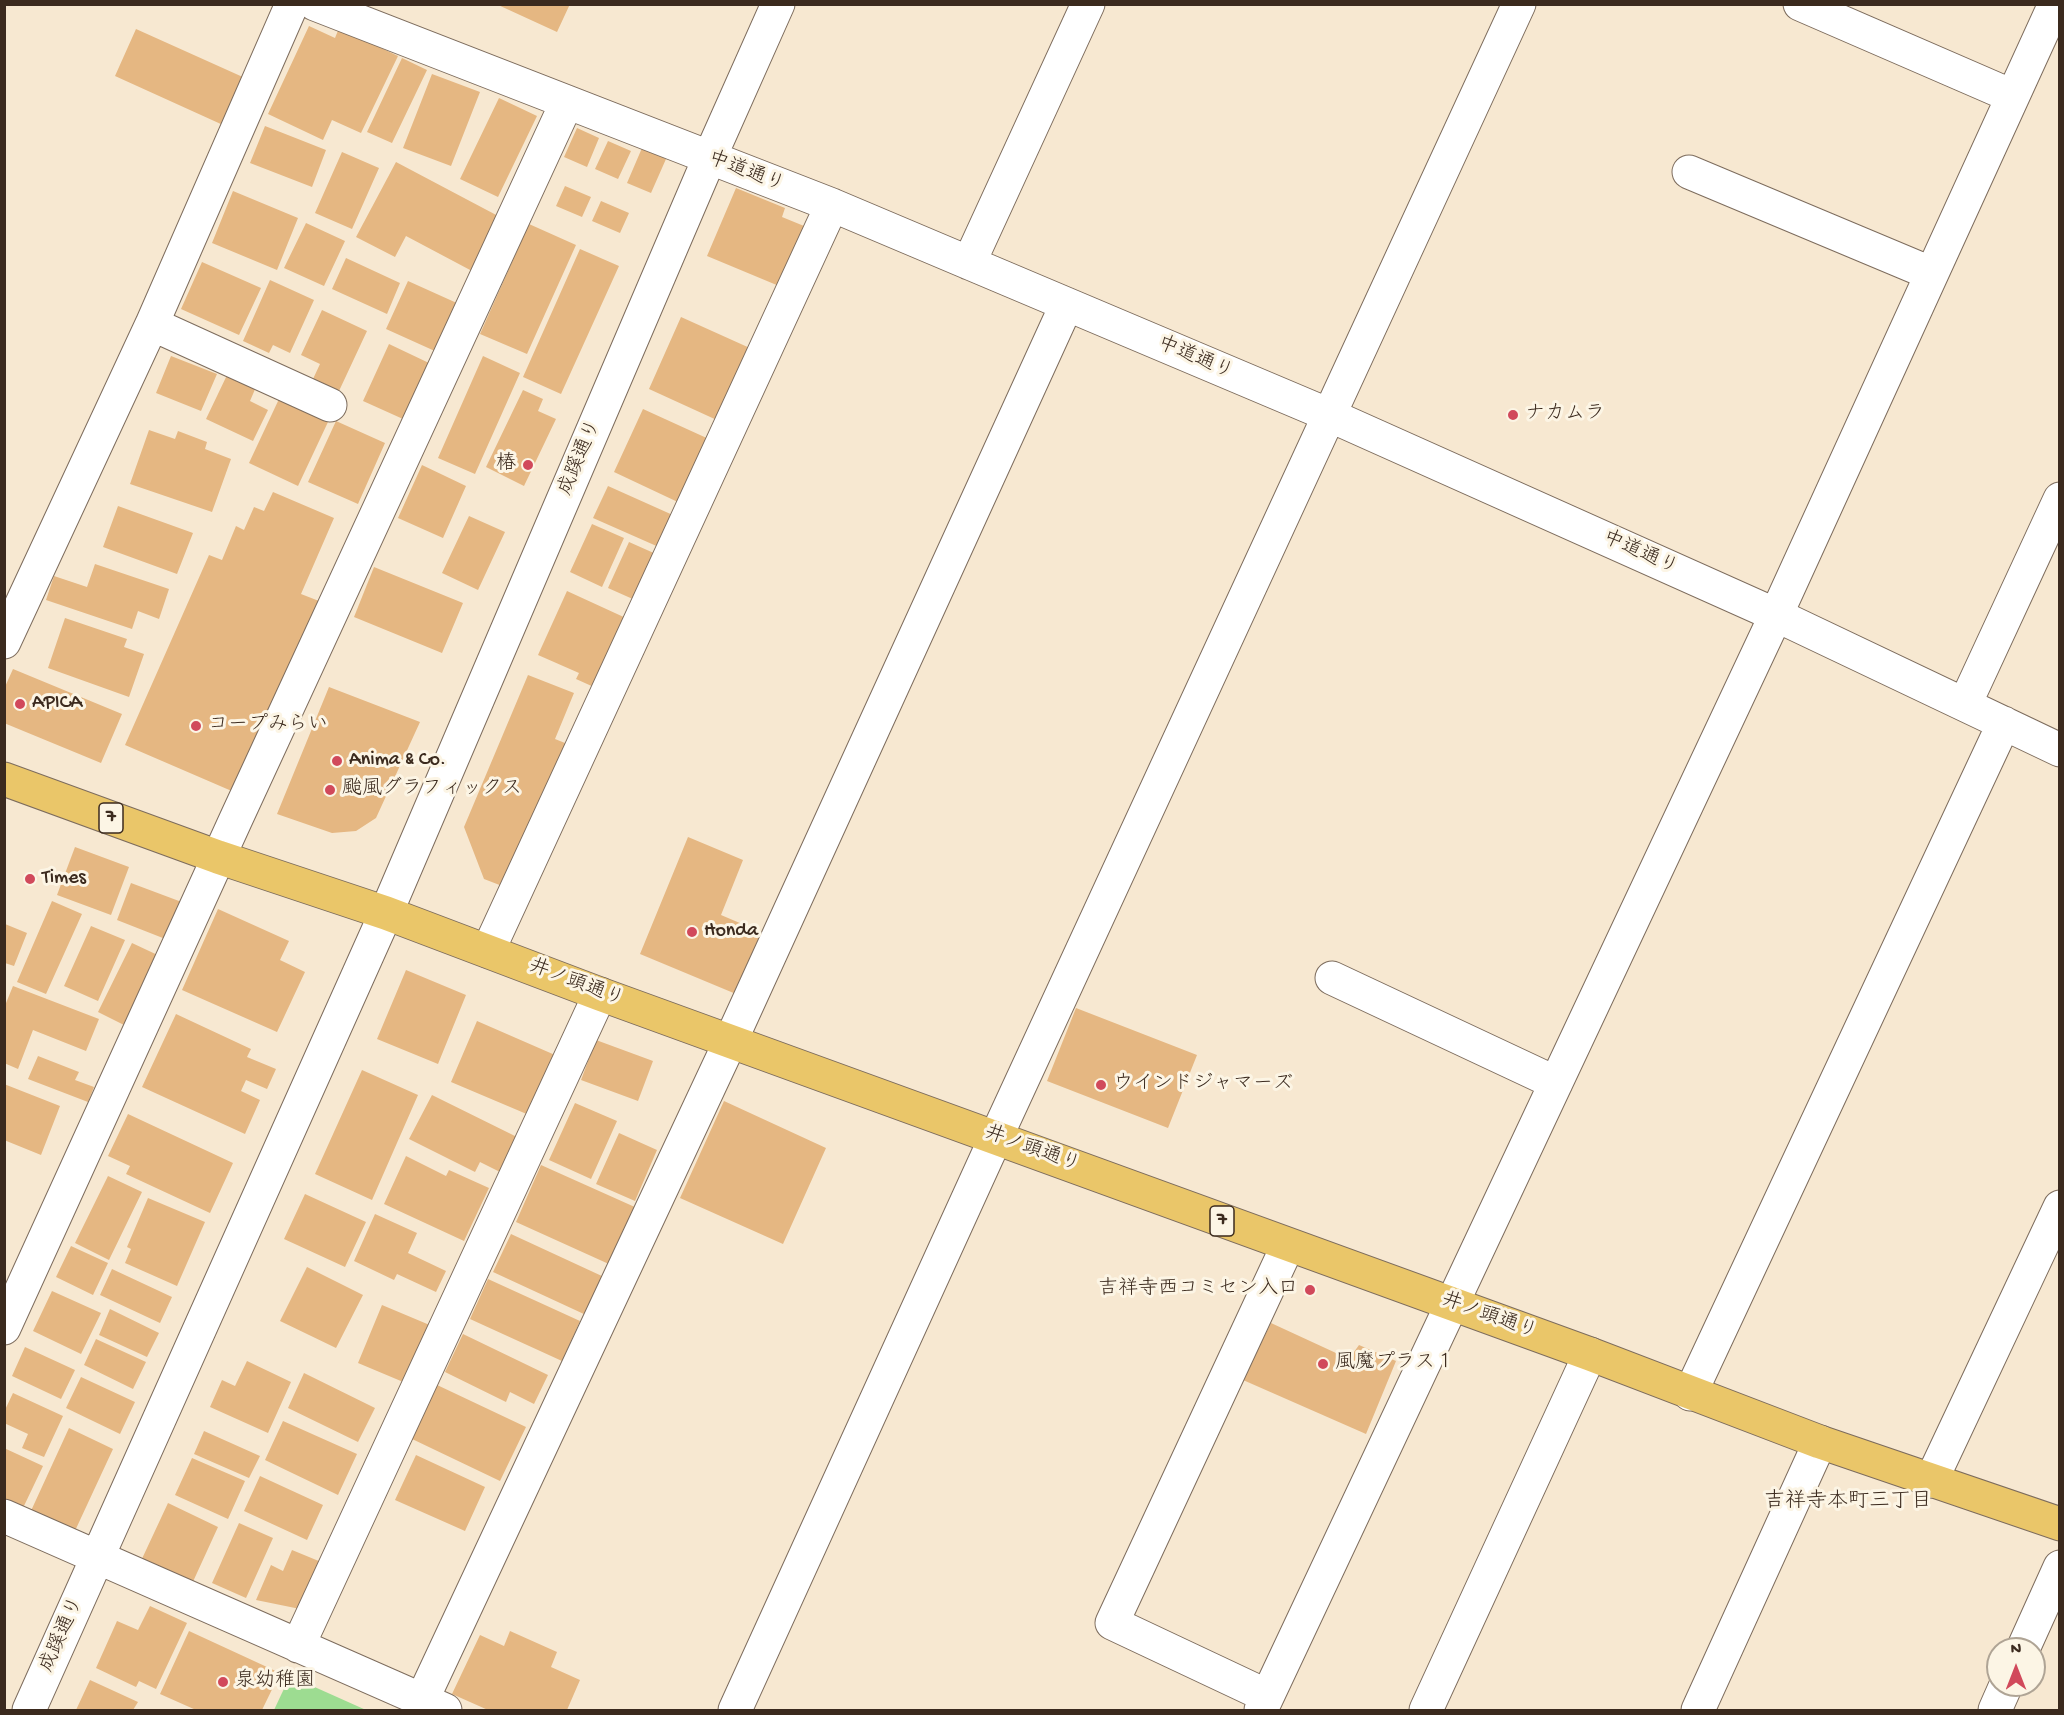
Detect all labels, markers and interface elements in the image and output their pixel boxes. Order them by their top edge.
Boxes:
street label: 中道通り [704,147,788,199]
street label: 中道通り [1153,332,1237,386]
place label: ナカムラ [1525,403,1605,427]
marker: ナカムラ [1506,408,1520,422]
street label: 成蹊通り [554,416,608,500]
place label: 椿 [496,453,516,477]
marker: 椿 [521,458,535,472]
street label: 中道通り [1599,527,1681,581]
place label: APICA [32,692,82,716]
marker: APICA [13,697,27,711]
place label: コープみらい [208,714,328,738]
marker: コープみらい [189,719,203,733]
place label: Anima & Co. [349,749,446,773]
marker: Anima & Co. [330,754,344,768]
place label: 颱風グラフィックス [342,778,522,802]
marker: 颱風グラフィックス [323,783,337,797]
road number: 7 [99,803,123,833]
place label: Times [42,867,86,891]
marker: Times [23,872,37,886]
place label: Honda [704,920,758,944]
marker: Honda [685,925,699,939]
street label: 井ノ頭通り [525,955,627,1013]
place label: ウインドジャマーズ [1113,1073,1293,1097]
marker: ウインドジャマーズ [1094,1078,1108,1092]
street label: 井ノ頭通り [981,1122,1083,1178]
road number: 7 [1210,1206,1234,1236]
place label: 吉祥寺西コミセン入口 [1098,1278,1298,1302]
marker: 吉祥寺西コミセン入口 [1303,1283,1317,1297]
street label: 井ノ頭通り [1438,1289,1540,1345]
place label: 風魔プラス１ [1335,1352,1455,1376]
marker: 風魔プラス１ [1316,1357,1330,1371]
district label: 吉祥寺本町三丁目 [1764,1490,1932,1516]
street label: 成蹊通り [36,1594,90,1676]
north arrow [1986,1637,2046,1697]
text: N [2011,1641,2021,1660]
place label: 泉幼稚園 [235,1670,315,1694]
marker: 泉幼稚園 [216,1675,230,1689]

